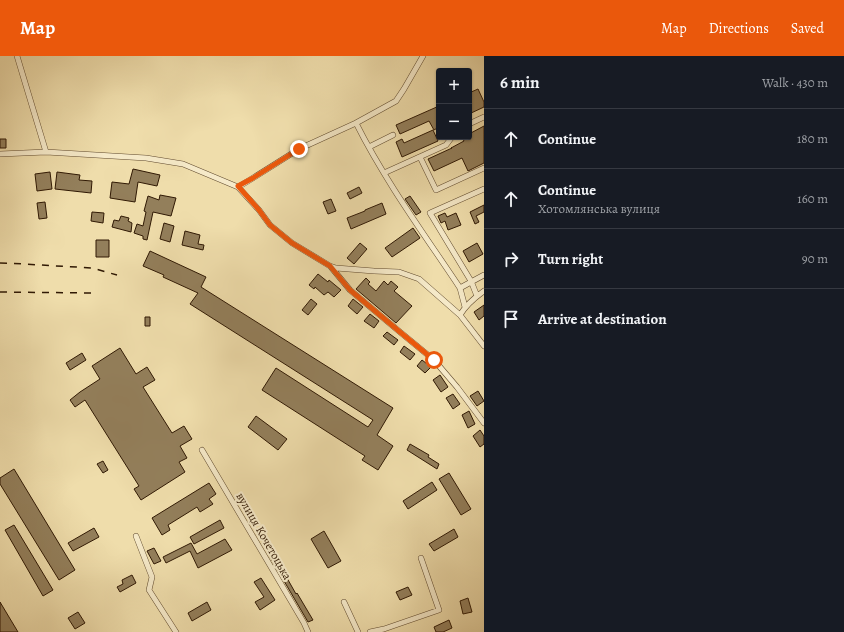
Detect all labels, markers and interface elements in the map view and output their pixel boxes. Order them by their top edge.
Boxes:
text: Map [20,15,55,41]
text: Map [661,19,687,38]
text: Directions [709,19,769,38]
text: Saved [791,19,824,38]
map controls [436,68,472,140]
button: + [436,68,472,104]
text: 6 min [500,71,540,94]
text: Walk · 430 m [762,74,828,91]
button: − [436,104,472,140]
icon: ahead [500,128,522,150]
text: Continue [538,129,596,149]
text: 180 m [797,130,828,147]
route end [290,140,308,158]
text: Continue [538,180,596,200]
icon: ahead [500,188,522,210]
text: 160 m [797,190,828,207]
text: Хотомлянська вулиця [538,200,660,217]
icon: right [500,248,522,270]
text: Turn right [538,249,603,269]
text: 90 m [802,250,828,267]
icon: arrive [500,308,522,330]
text: Arrive at destination [538,309,667,329]
route start [425,351,443,369]
street label: вулиця Кочетоцька [232,489,296,583]

